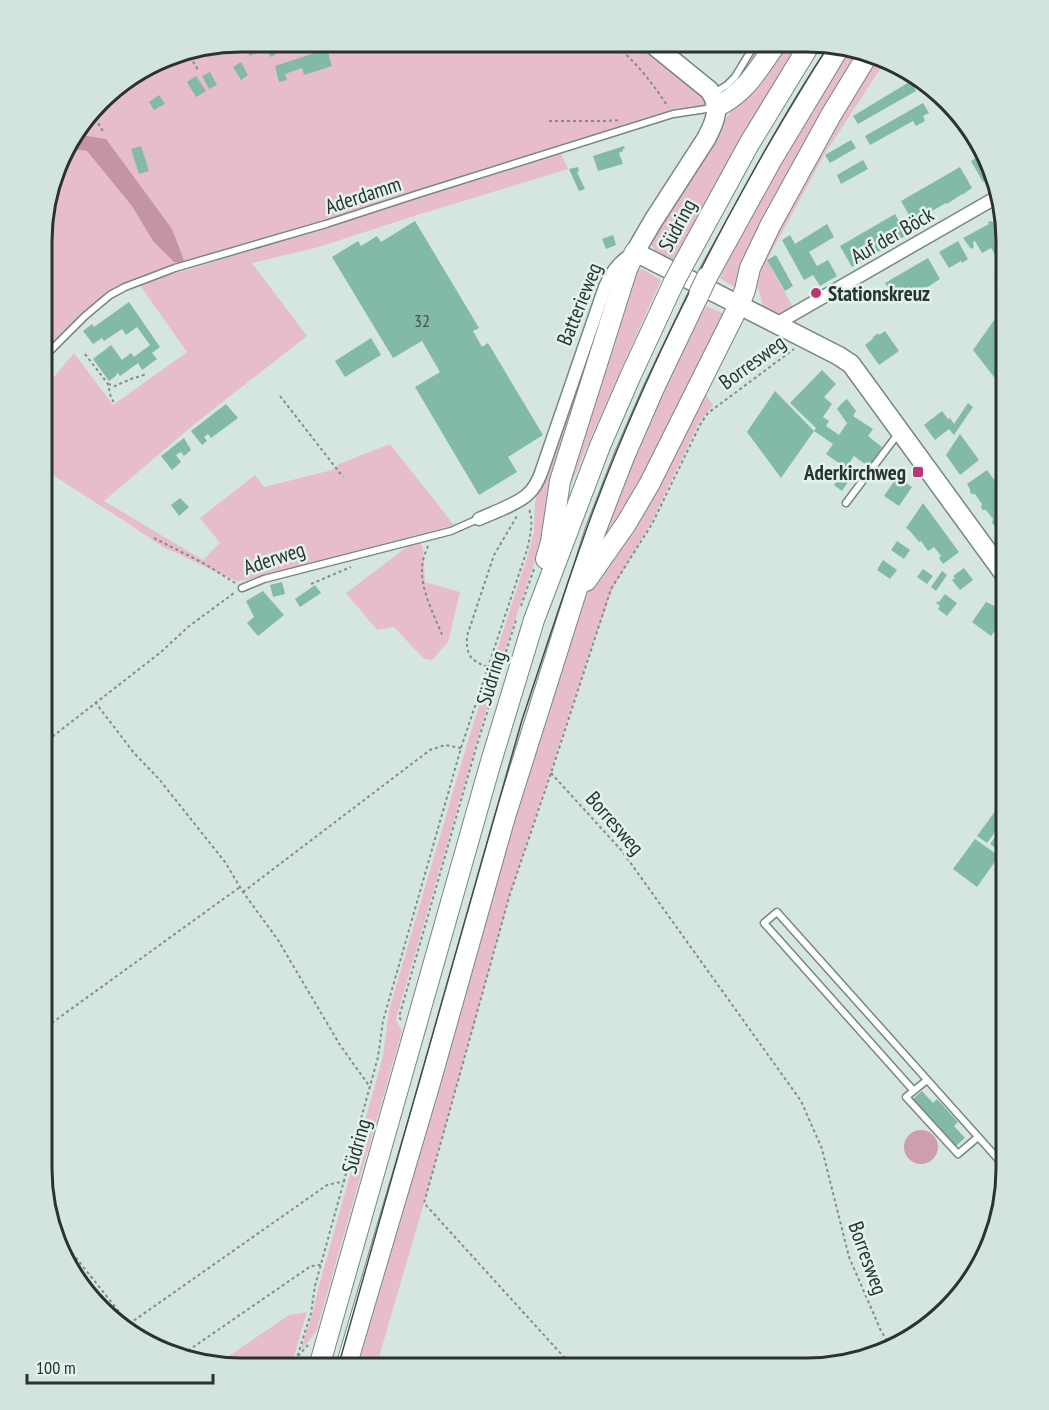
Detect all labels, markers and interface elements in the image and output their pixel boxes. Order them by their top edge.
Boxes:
street label: Aderdamm [322,170,404,220]
street label: Südring [652,194,702,256]
street label: Auf der Böck [846,200,938,270]
street label: Batterieweg [550,259,608,349]
place label: Stationskreuz [828,280,930,307]
marker: Stationskreuz [809,286,823,300]
house number: 32 [414,309,430,332]
street label: Borresweg [713,329,791,395]
place label: Aderkirchweg [803,459,906,486]
marker: Aderkirchweg [911,465,925,479]
street label: Aderweg [240,535,308,581]
street label: Südring [470,647,512,709]
street label: Borresweg [580,785,650,861]
street label: Südring [335,1115,377,1177]
street label: Borresweg [842,1218,894,1298]
scale bar [27,1347,213,1385]
text: 100 m [36,1356,76,1379]

